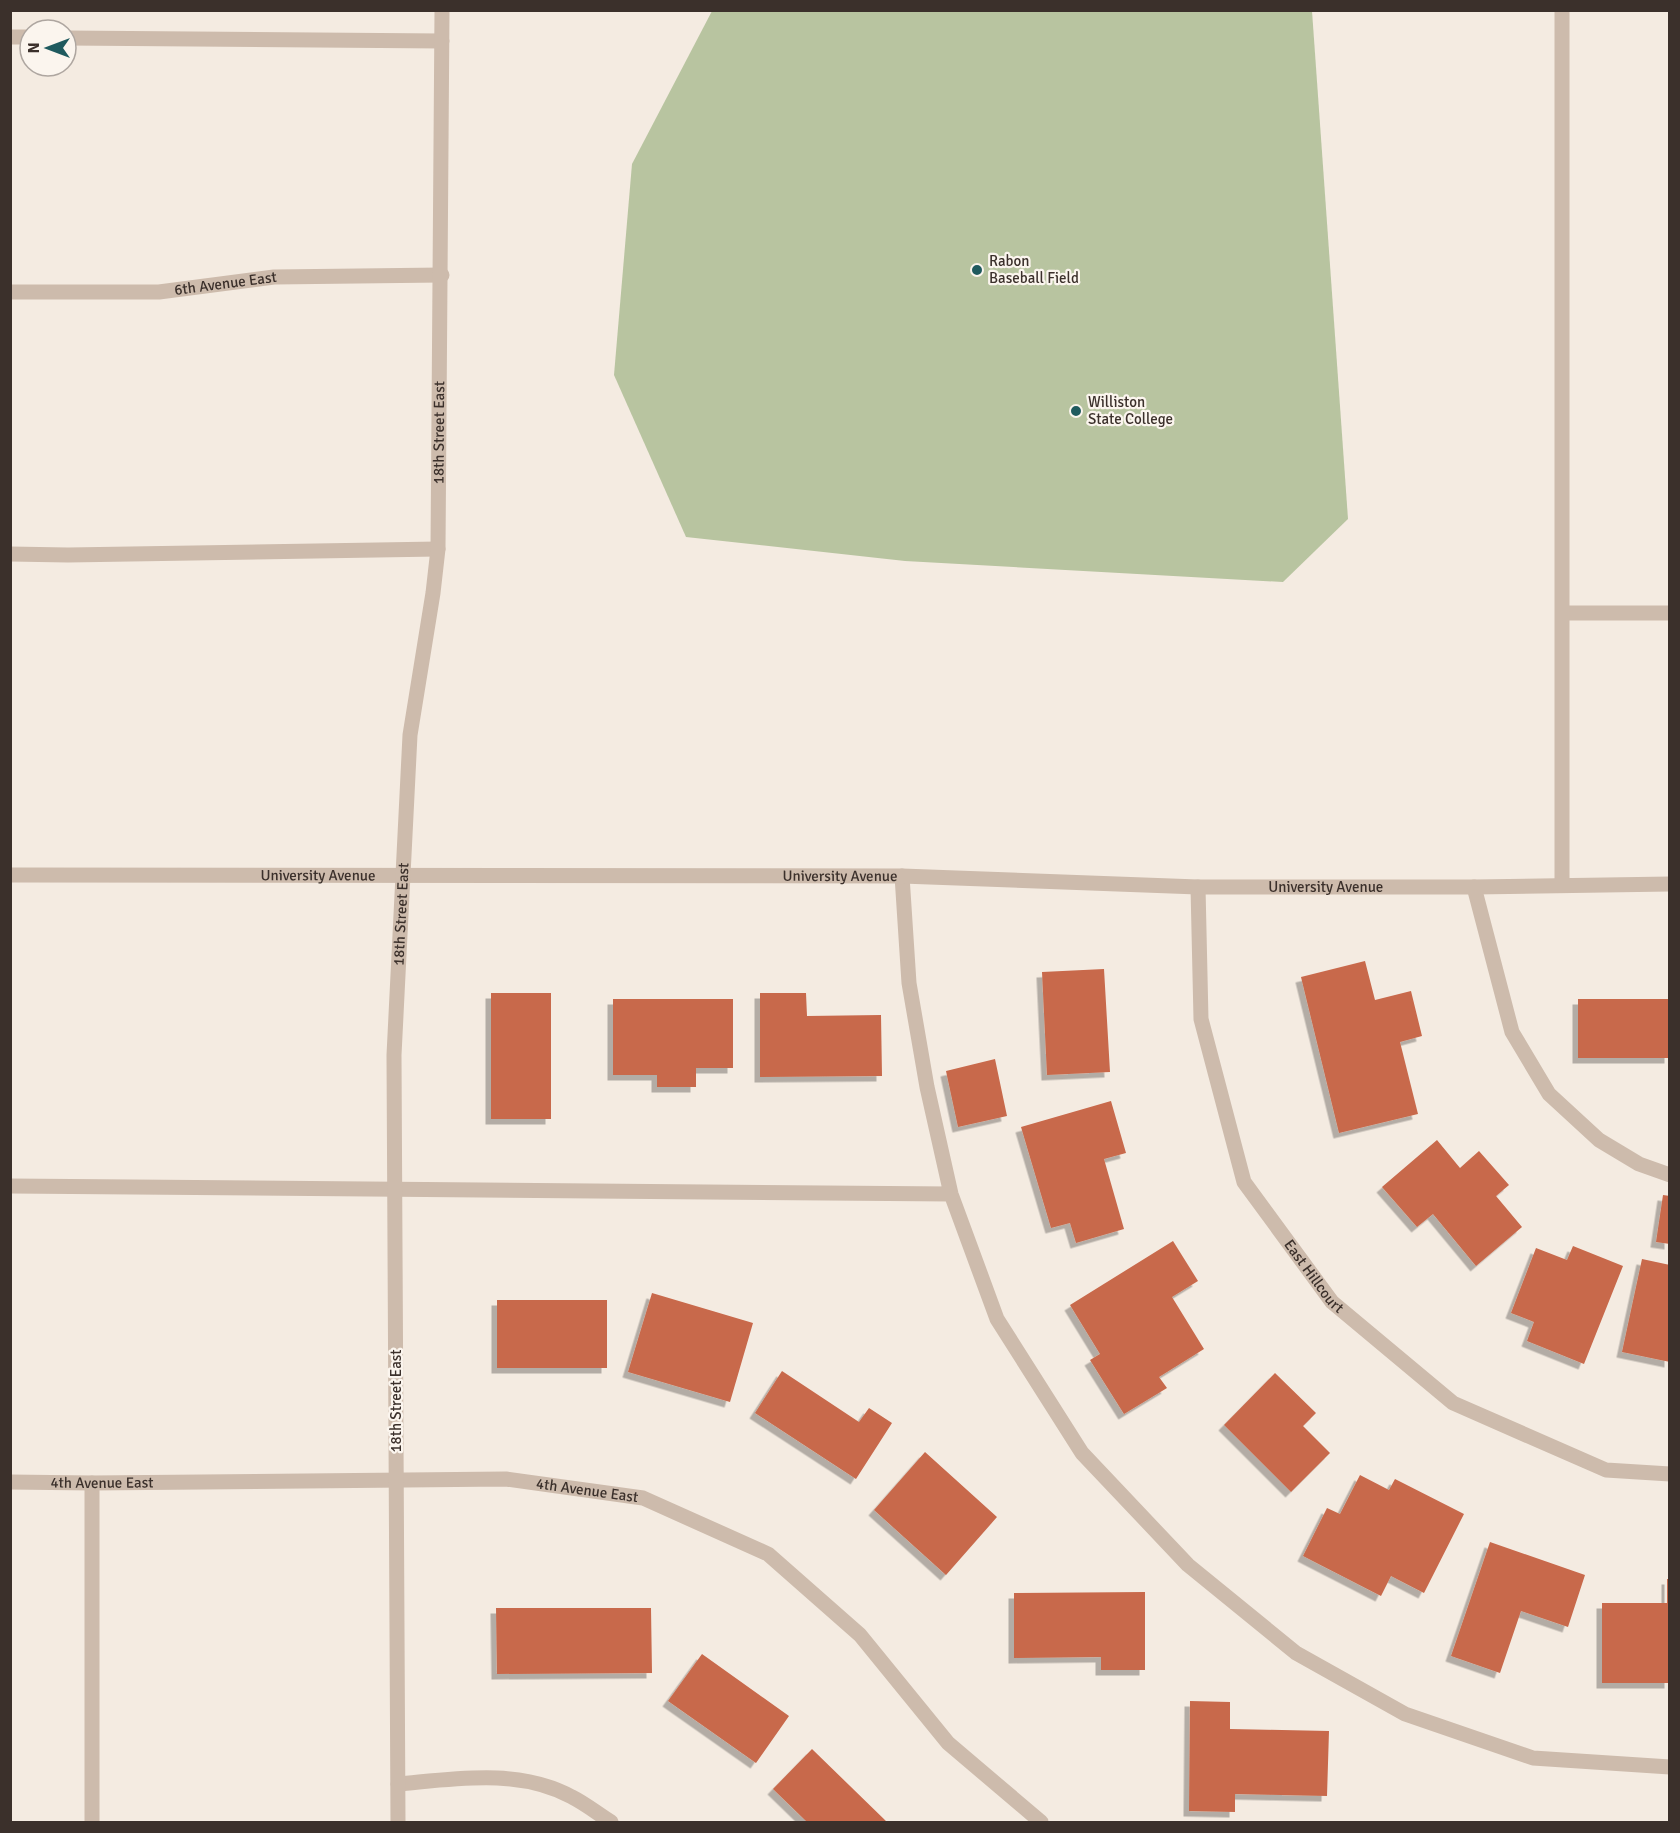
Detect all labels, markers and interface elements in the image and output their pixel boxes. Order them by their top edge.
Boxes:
north arrow [18,18,78,78]
text: N [24,42,44,54]
place label: Rabon Baseball Field [989,252,1079,287]
marker: Rabon Baseball Field [970,263,984,277]
street label: 6th Avenue East [173,268,278,299]
street label: 18th Street East [429,381,448,484]
place label: Williston State College [1088,393,1173,428]
marker: Williston State College [1069,404,1083,418]
street label: 18th Street East [389,862,413,966]
street label: University Avenue [260,866,376,884]
street label: University Avenue [782,867,898,885]
street label: University Avenue [1268,878,1383,896]
street label: East Hillcourt [1280,1236,1347,1317]
street label: 18th Street East [387,1349,405,1453]
street label: 4th Avenue East [50,1473,154,1492]
street label: 4th Avenue East [535,1474,639,1506]

